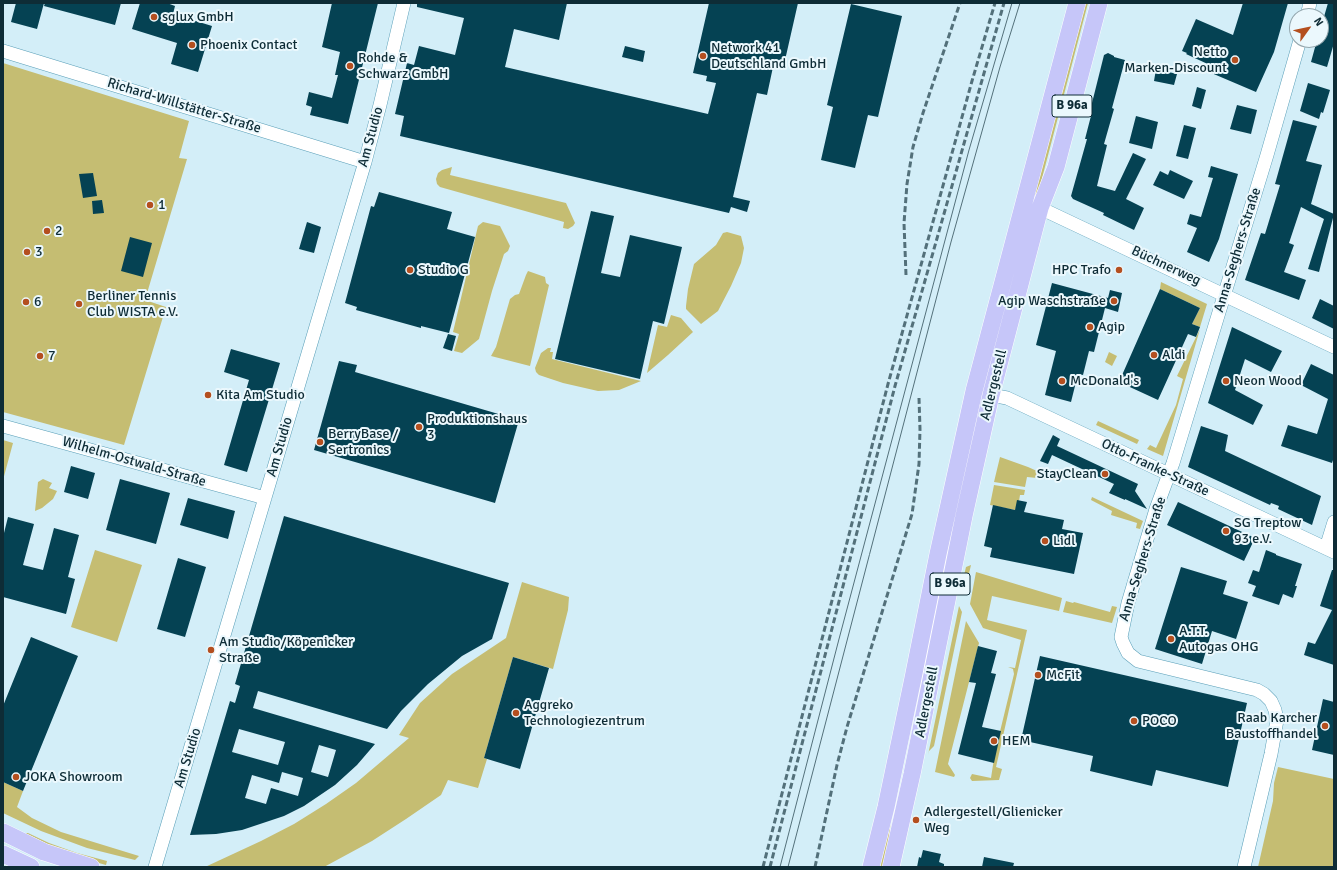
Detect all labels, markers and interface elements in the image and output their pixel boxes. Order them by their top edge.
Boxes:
north arrow [1289,8,1329,48]
place label: sglux GmbH [162,9,234,25]
marker: sglux GmbH [149,12,159,22]
text: N [1311,15,1326,28]
place label: Phoenix Contact [200,37,297,53]
marker: Phoenix Contact [187,40,197,50]
place label: Network 41 Deutschland GmbH [711,40,826,72]
place label: Netto Marken-Discount [1124,44,1227,76]
place label: Rohde & Schwarz GmbH [358,50,448,82]
marker: Network 41 Deutschland GmbH [698,51,708,61]
marker: Netto Marken-Discount [1230,55,1240,65]
marker: Rohde & Schwarz GmbH [345,61,355,71]
street label: Richard-Willstätter-Straße [105,75,263,137]
road number: B 96a [1052,95,1092,117]
street label: Am Studio [355,105,387,169]
street label: Anna-Seghers-Straße [1211,186,1265,314]
place label: 1 [158,197,166,213]
marker: 1 [145,200,155,210]
place label: 2 [55,223,63,239]
marker: 2 [42,226,52,236]
street label: Büchnerweg [1129,243,1203,289]
place label: 3 [35,244,43,260]
marker: 3 [22,247,32,257]
place label: Studio G [418,262,469,278]
place label: HPC Trafo [1052,262,1111,278]
marker: Studio G [405,265,415,275]
marker: HPC Trafo [1114,265,1124,275]
place label: Berliner Tennis Club WISTA e.V. [87,288,178,320]
place label: Agip Waschstraße [998,293,1106,309]
place label: 6 [34,294,42,310]
marker: Agip Waschstraße [1109,296,1119,306]
marker: 6 [21,297,31,307]
marker: Berliner Tennis Club WISTA e.V. [74,299,84,309]
place label: Agip [1098,319,1125,335]
marker: Agip [1085,322,1095,332]
place label: Aldi [1162,347,1186,363]
place label: 7 [48,348,56,364]
street label: Adlergestell [977,348,1011,422]
marker: Aldi [1149,350,1159,360]
marker: 7 [35,351,45,361]
place label: McDonald's [1070,373,1139,389]
place label: Neon Wood [1234,373,1302,389]
marker: McDonald's [1057,376,1067,386]
marker: Neon Wood [1221,376,1231,386]
place label: Kita Am Studio [216,387,305,403]
marker: Kita Am Studio [203,390,213,400]
place label: Produktionshaus 3 [427,411,527,444]
street label: Am Studio [263,415,297,479]
marker: Produktionshaus 3 [414,422,424,432]
place label: BerryBase / Sertronics [328,426,398,458]
street label: Wilhelm-Ostwald-Straße [60,433,208,491]
street label: Otto-Franke-Straße [1098,436,1212,500]
marker: BerryBase / Sertronics [315,437,325,447]
place label: StayClean [1037,466,1097,482]
marker: StayClean [1100,469,1110,479]
street label: Anna-Seghers-Straße [1116,495,1170,623]
place label: SG Treptow 93 e.V. [1234,515,1301,548]
marker: SG Treptow 93 e.V. [1221,526,1231,536]
place label: Lidl [1053,533,1075,549]
marker: Lidl [1040,536,1050,546]
road number: B 96a [930,573,970,595]
place label: A.T.T. Autogas OHG [1179,623,1258,656]
place label: Am Studio/Köpenicker Straße [219,634,353,666]
marker: A.T.T. Autogas OHG [1166,634,1176,644]
marker: Am Studio/Köpenicker Straße [206,645,216,655]
street label: Adlergestell [912,665,942,739]
place label: McFit [1046,667,1080,683]
marker: McFit [1033,670,1043,680]
place label: Aggreko Technologiezentrum [524,697,645,730]
marker: Aggreko Technologiezentrum [511,708,521,718]
place label: Raab Karcher Baustoffhandel [1226,710,1317,742]
place label: POCO [1142,713,1177,729]
marker: POCO [1129,716,1139,726]
marker: Raab Karcher Baustoffhandel [1320,721,1330,731]
street label: Am Studio [171,726,205,790]
place label: HEM [1002,733,1031,749]
marker: HEM [989,736,999,746]
place label: JOKA Showroom [24,769,123,785]
marker: JOKA Showroom [11,772,21,782]
place label: Adlergestell/Glienicker Weg [924,804,1063,836]
marker: Adlergestell/Glienicker Weg [911,815,921,825]

